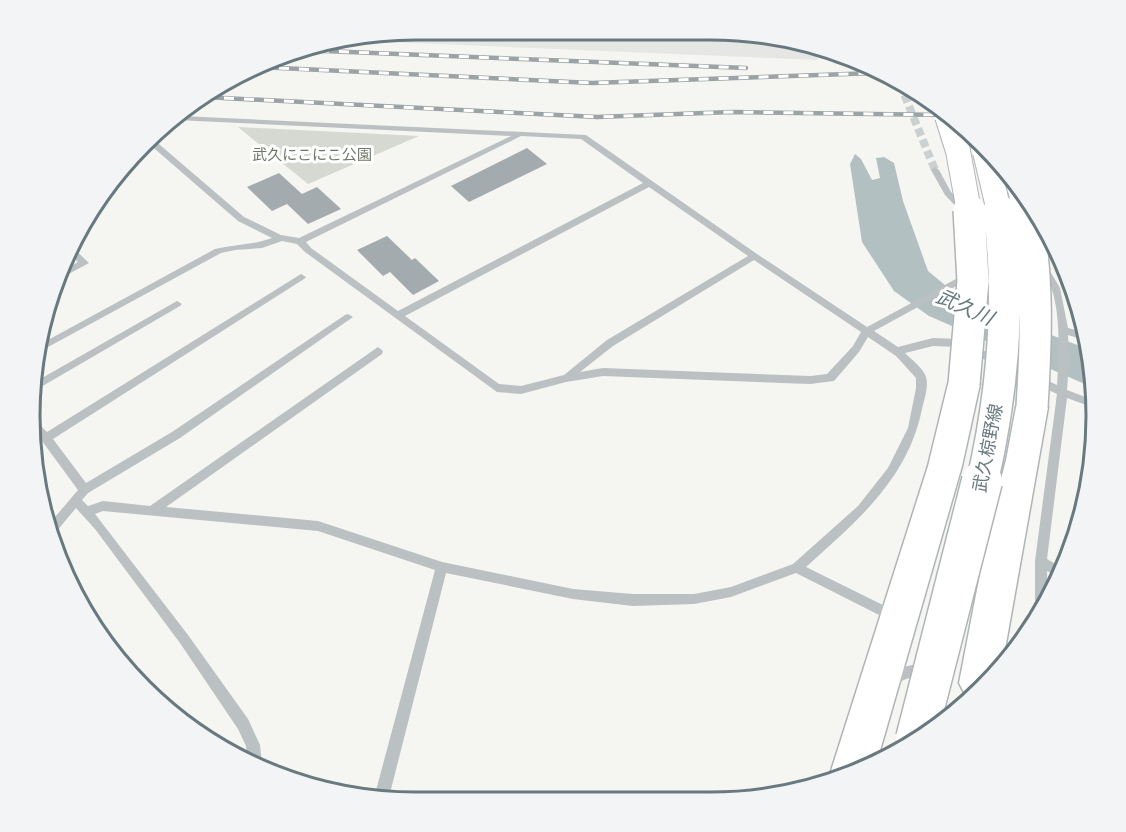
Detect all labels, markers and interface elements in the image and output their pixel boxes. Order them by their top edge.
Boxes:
park label: 武久にこにこ公園 [252,145,372,164]
water label: 武久川 [933,284,999,331]
street label: 武久椋野線 [969,402,1007,494]

